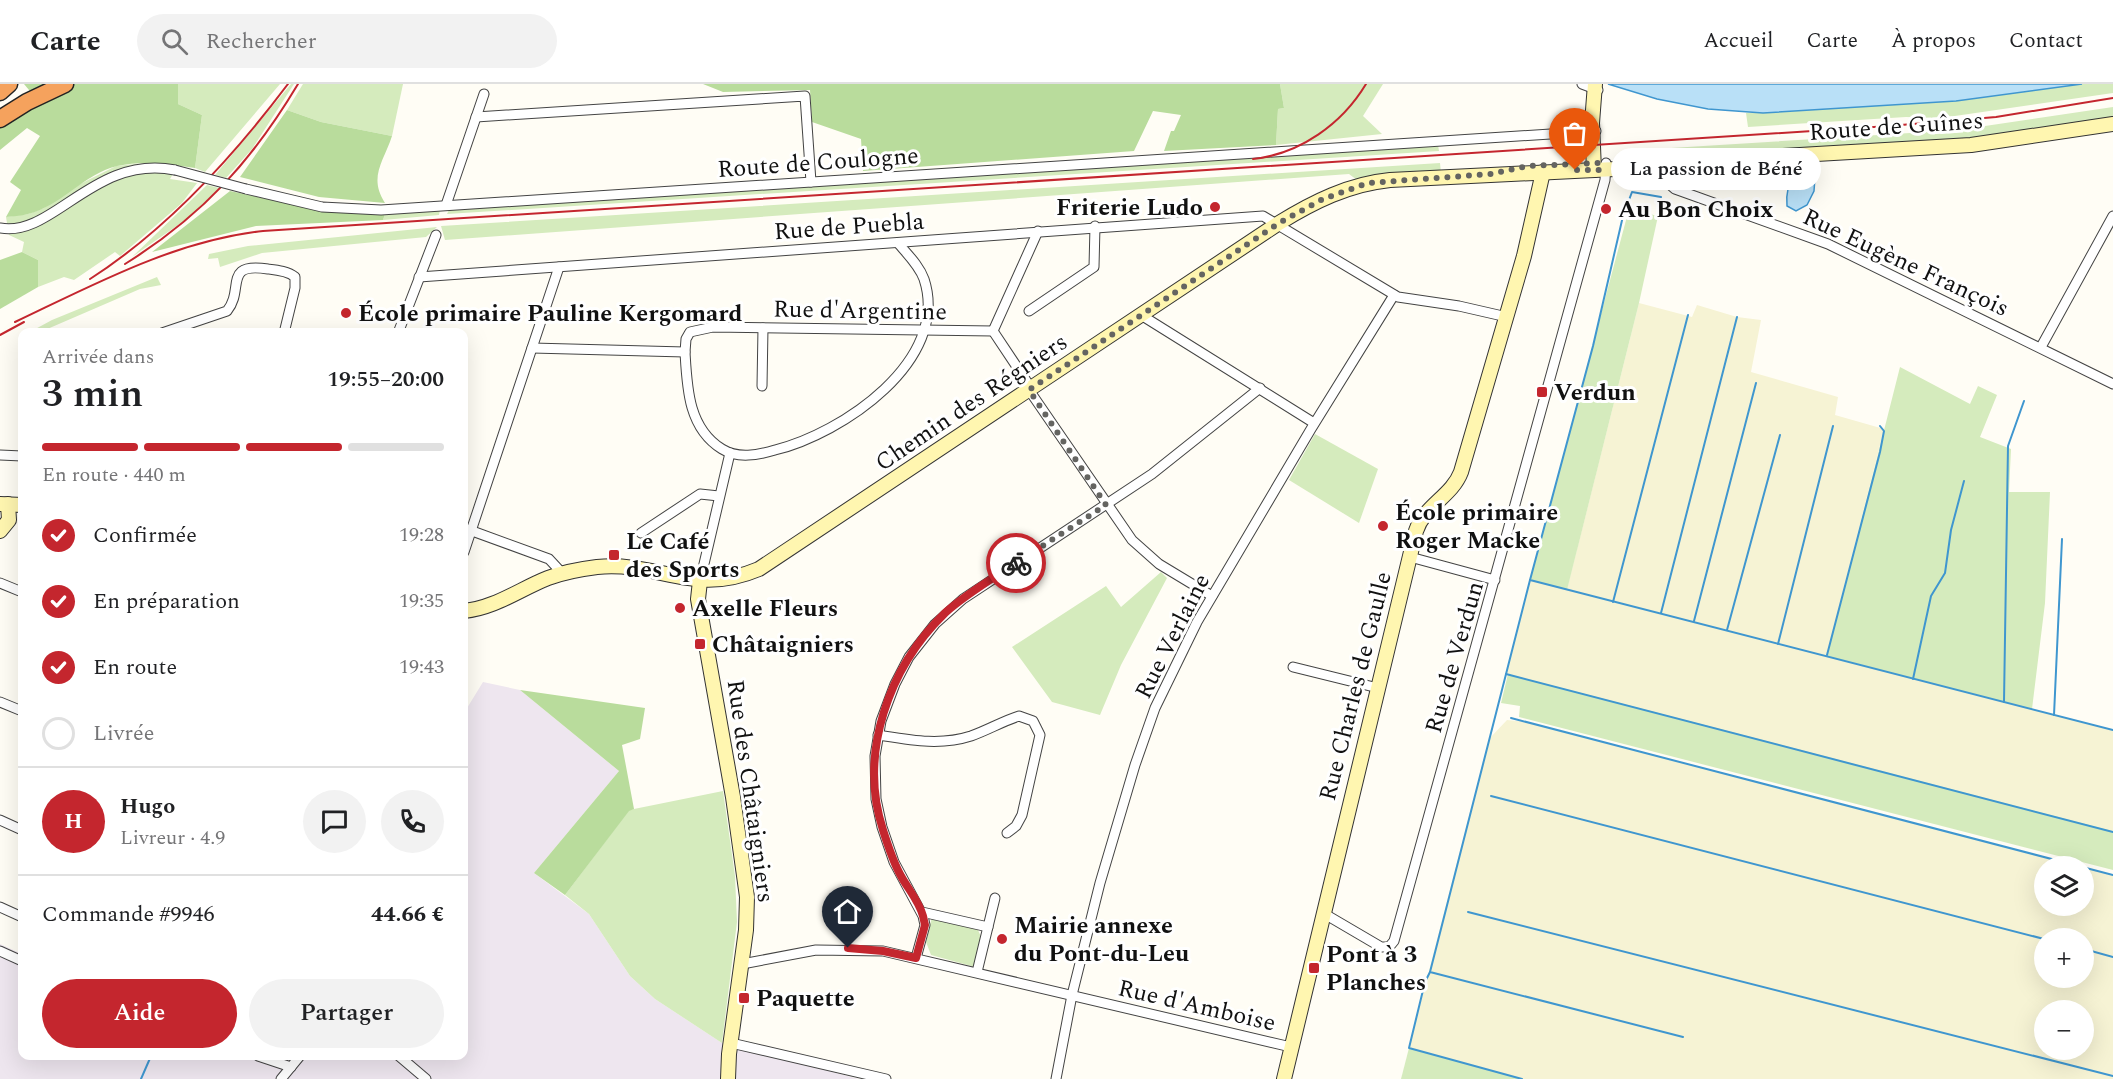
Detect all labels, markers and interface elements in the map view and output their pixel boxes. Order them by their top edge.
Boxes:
search box [137,14,557,68]
text: Carte [30,20,101,63]
icon: search [158,25,191,58]
text: Rechercher [206,25,316,58]
text: Accueil [1703,25,1774,57]
text: Carte [1807,25,1858,57]
text: À propos [1891,25,1976,57]
text: Contact [2009,25,2083,57]
street label: Route de Guînes [1808,103,1985,151]
pin [1549,108,1600,170]
icon: bag [1558,117,1591,150]
street label: Route de Coulogne [716,138,920,188]
callout: La passion de Béné [1611,149,1821,191]
text: La passion de Béné [1629,154,1803,184]
place label: Friterie Ludo [1056,190,1203,226]
place label: Au Bon Choix [1618,192,1773,228]
street label: Rue Eugène François [1796,199,2015,327]
marker: Friterie Ludo [1208,200,1222,214]
marker: Au Bon Choix [1599,202,1613,216]
street label: Rue de Puebla [773,204,926,250]
street label: Rue d'Argentine [773,291,947,331]
place label: École primaire Pauline Kergomard [358,296,743,332]
marker: École primaire Pauline Kergomard [339,306,353,320]
street label: Chemin des Régniers [868,325,1075,481]
text: Arrivée dans [42,342,154,372]
text: 19:55–20:00 [327,363,444,396]
text: 3 min [42,365,143,424]
place label: Verdun [1554,375,1636,411]
marker: Verdun [1535,385,1549,399]
text: En route · 440 m [42,460,186,490]
place label: École primaire Roger Macke [1395,495,1558,559]
icon: check [42,519,75,552]
text: Confirmée [93,519,197,552]
marker: École primaire Roger Macke [1376,519,1390,533]
text: 19:28 [399,520,444,550]
place label: Le Café des Sports [626,524,740,588]
courier [986,533,1046,593]
icon: bike [1000,547,1033,580]
marker: Le Café des Sports [607,548,621,562]
street label: Rue Verlaine [1126,567,1220,705]
street label: Rue Charles de Gaulle [1310,568,1402,805]
street label: Rue de Verdun [1416,577,1494,737]
icon: check [42,585,75,618]
text: En préparation [93,585,240,618]
text: 19:35 [399,586,444,616]
place label: Axelle Fleurs [692,591,838,627]
marker: Axelle Fleurs [673,601,687,615]
place label: Châtaigniers [712,627,854,663]
marker: Châtaigniers [693,637,707,651]
icon: check [42,651,75,684]
text: En route [93,651,177,684]
text: 19:43 [399,652,444,682]
street label: Rue des Châtaigniers [717,677,783,905]
text: Livrée [93,717,154,750]
text: Hugo [120,790,175,823]
button: chat [303,790,366,853]
button: phone [381,790,444,853]
text: H [64,805,83,838]
text: Livreur · 4.9 [120,823,225,853]
map controls [2034,856,2094,1060]
button: layers [2034,856,2094,916]
pin [822,886,873,948]
icon: home [831,895,864,928]
text: Commande #9946 [42,898,215,931]
text: 44.66 € [371,898,444,931]
place label: Mairie annexe du Pont-du-Leu [1014,908,1189,972]
button: + [2034,928,2094,988]
marker: Mairie annexe du Pont-du-Leu [995,932,1009,946]
place label: Pont à 3 Planches [1326,937,1426,1001]
marker: Pont à 3 Planches [1307,961,1321,975]
street label: Rue d'Amboise [1114,970,1279,1042]
button: Aide [42,979,237,1048]
button: Partager [249,979,444,1048]
place label: Paquette [756,981,855,1017]
marker: Paquette [737,991,751,1005]
button: − [2034,1000,2094,1060]

